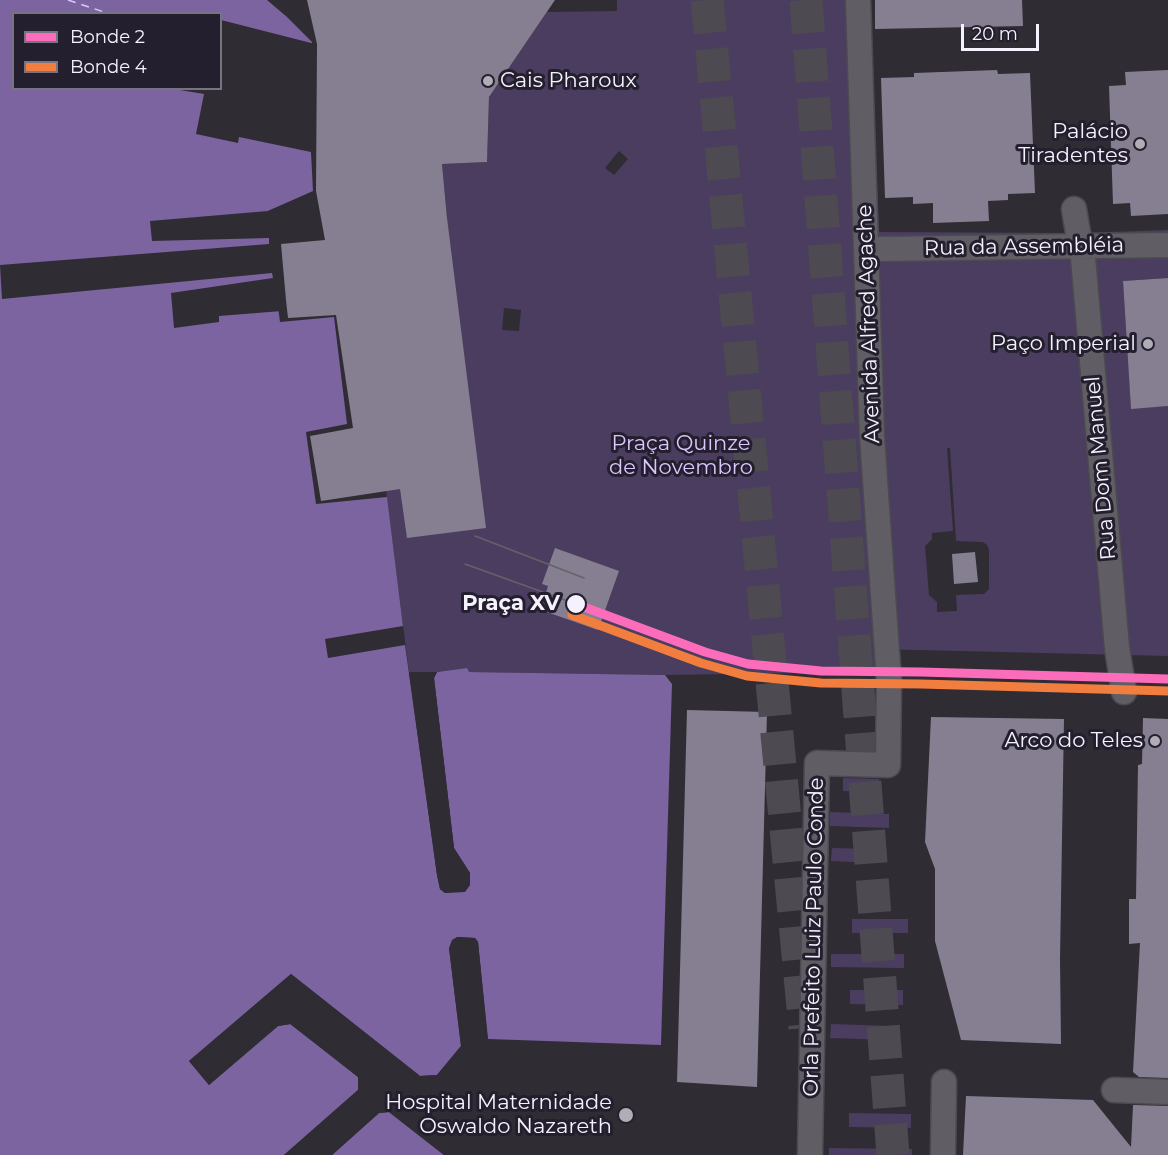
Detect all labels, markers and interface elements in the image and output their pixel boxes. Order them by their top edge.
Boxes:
legend [12,12,222,90]
scale bar [964,12,1042,50]
text: 20 m [972,23,1018,45]
text: Bonde 2 [70,26,145,48]
text: Bonde 4 [70,56,147,78]
place label: Cais Pharoux [500,68,637,94]
marker: Cais Pharoux [481,74,495,88]
place label: Palácio Tiradentes [1018,119,1128,169]
marker: Palácio Tiradentes [1133,137,1147,151]
street label: Avenida Alfred Agache [852,204,886,444]
street label: Rua da Assembléia [924,233,1124,261]
place label: Paço Imperial [991,331,1136,357]
marker: Paço Imperial [1141,337,1155,351]
street label: Rua Dom Manuel [1080,375,1122,561]
park label: Praça Quinze de Novembro [609,431,753,481]
place label: Praça XV [462,591,560,617]
marker: Praça XV [565,593,587,615]
place label: Arco do Teles [1004,728,1143,754]
marker: Arco do Teles [1148,734,1162,748]
street label: Orla Prefeito Luiz Paulo Conde [799,777,829,1097]
place label: Hospital Maternidade Oswaldo Nazareth [385,1090,612,1140]
marker: Hospital Maternidade Oswaldo Nazareth [617,1106,635,1124]

